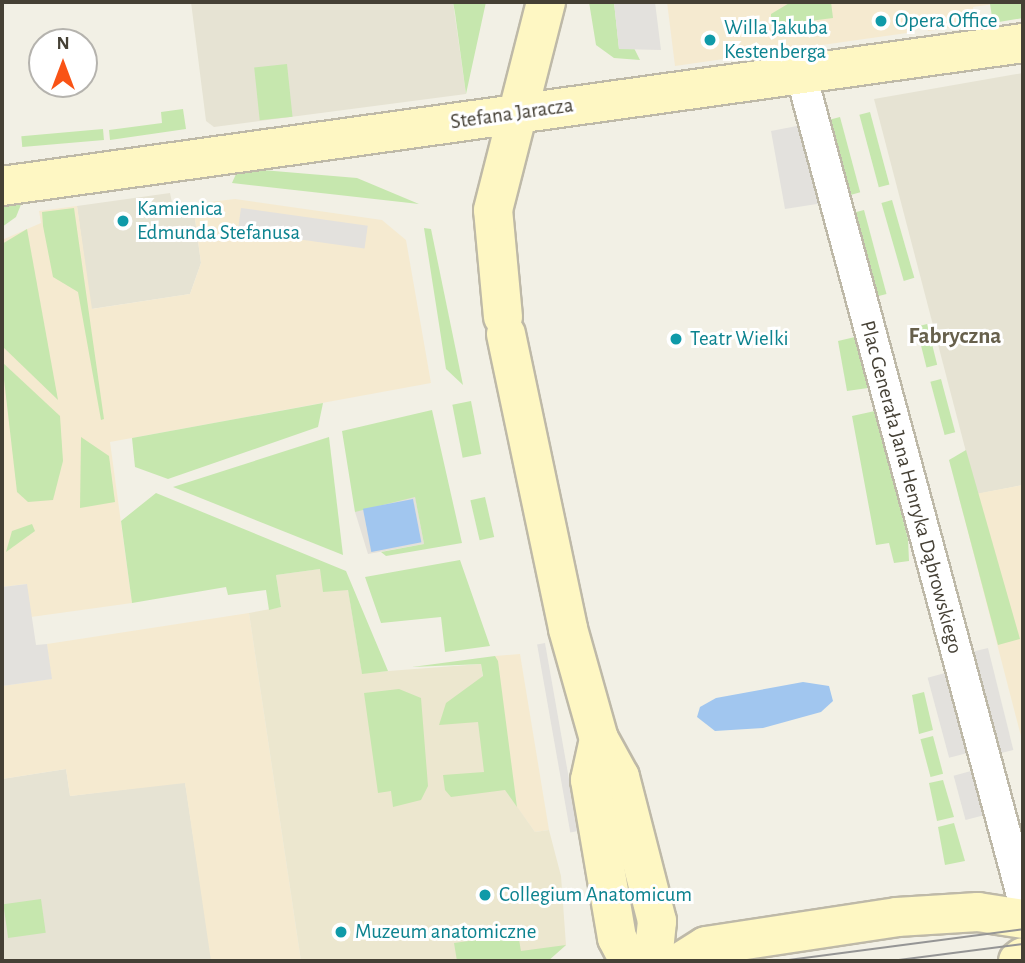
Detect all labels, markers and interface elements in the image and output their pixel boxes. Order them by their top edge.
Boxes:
place label: Opera Office [895,8,998,34]
marker: Opera Office [873,13,889,29]
place label: Willa Jakuba Kestenberga [724,15,828,65]
north arrow [28,28,98,98]
marker: Willa Jakuba Kestenberga [702,32,718,48]
text: N [56,34,70,53]
street label: Stefana Jaracza [449,93,575,135]
place label: Kamienica Edmunda Stefanusa [137,196,300,246]
marker: Kamienica Edmunda Stefanusa [115,213,131,229]
street label: Plac Generała Jana Henryka Dąbrowskiego [854,318,968,656]
district label: Fabryczna [909,323,1001,351]
place label: Teatr Wielki [690,326,789,352]
marker: Teatr Wielki [668,331,684,347]
place label: Collegium Anatomicum [499,882,692,908]
marker: Collegium Anatomicum [477,887,493,903]
place label: Muzeum anatomiczne [355,919,536,945]
marker: Muzeum anatomiczne [333,924,349,940]

